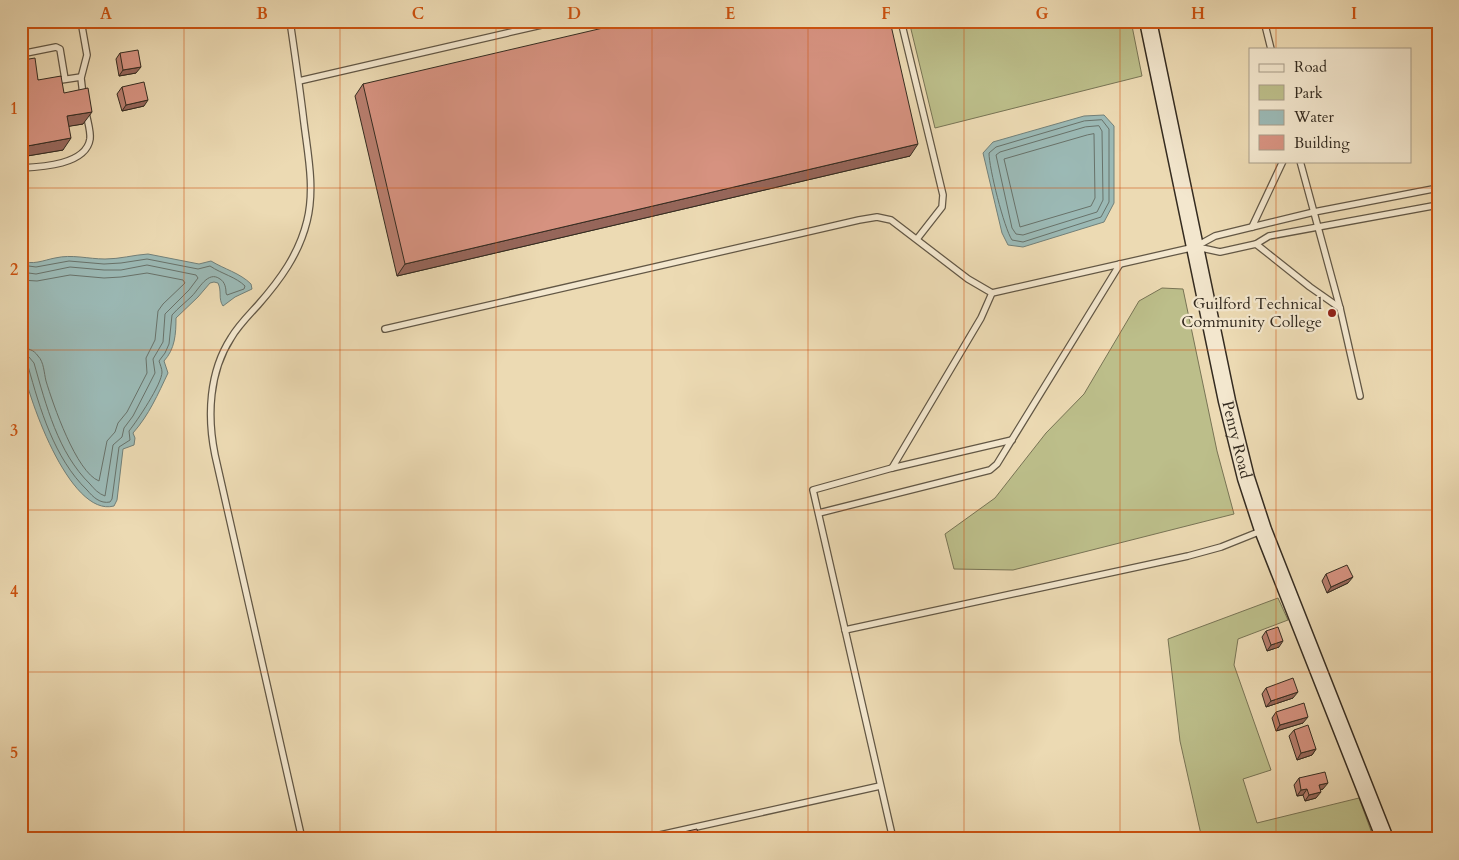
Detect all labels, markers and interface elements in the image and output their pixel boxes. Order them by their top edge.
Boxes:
text: A [100,3,112,25]
text: B [256,3,268,25]
text: C [412,3,424,25]
text: D [567,3,581,25]
text: E [725,3,735,25]
text: F [881,3,891,25]
text: G [1035,3,1049,25]
text: H [1191,3,1205,25]
text: I [1351,3,1357,25]
legend [1249,48,1412,162]
text: Road [1294,57,1327,77]
text: Park [1294,83,1323,103]
text: 1 [10,98,18,120]
text: Water [1293,107,1335,127]
text: Building [1294,133,1350,153]
text: 2 [10,259,18,281]
place label: Guilford Technical Community College [1181,293,1322,333]
marker: Guilford Technical Community College [1326,307,1338,319]
street label: Penry Road [1216,398,1257,481]
text: 3 [10,420,18,442]
text: 4 [10,581,18,603]
text: 5 [10,742,18,764]

